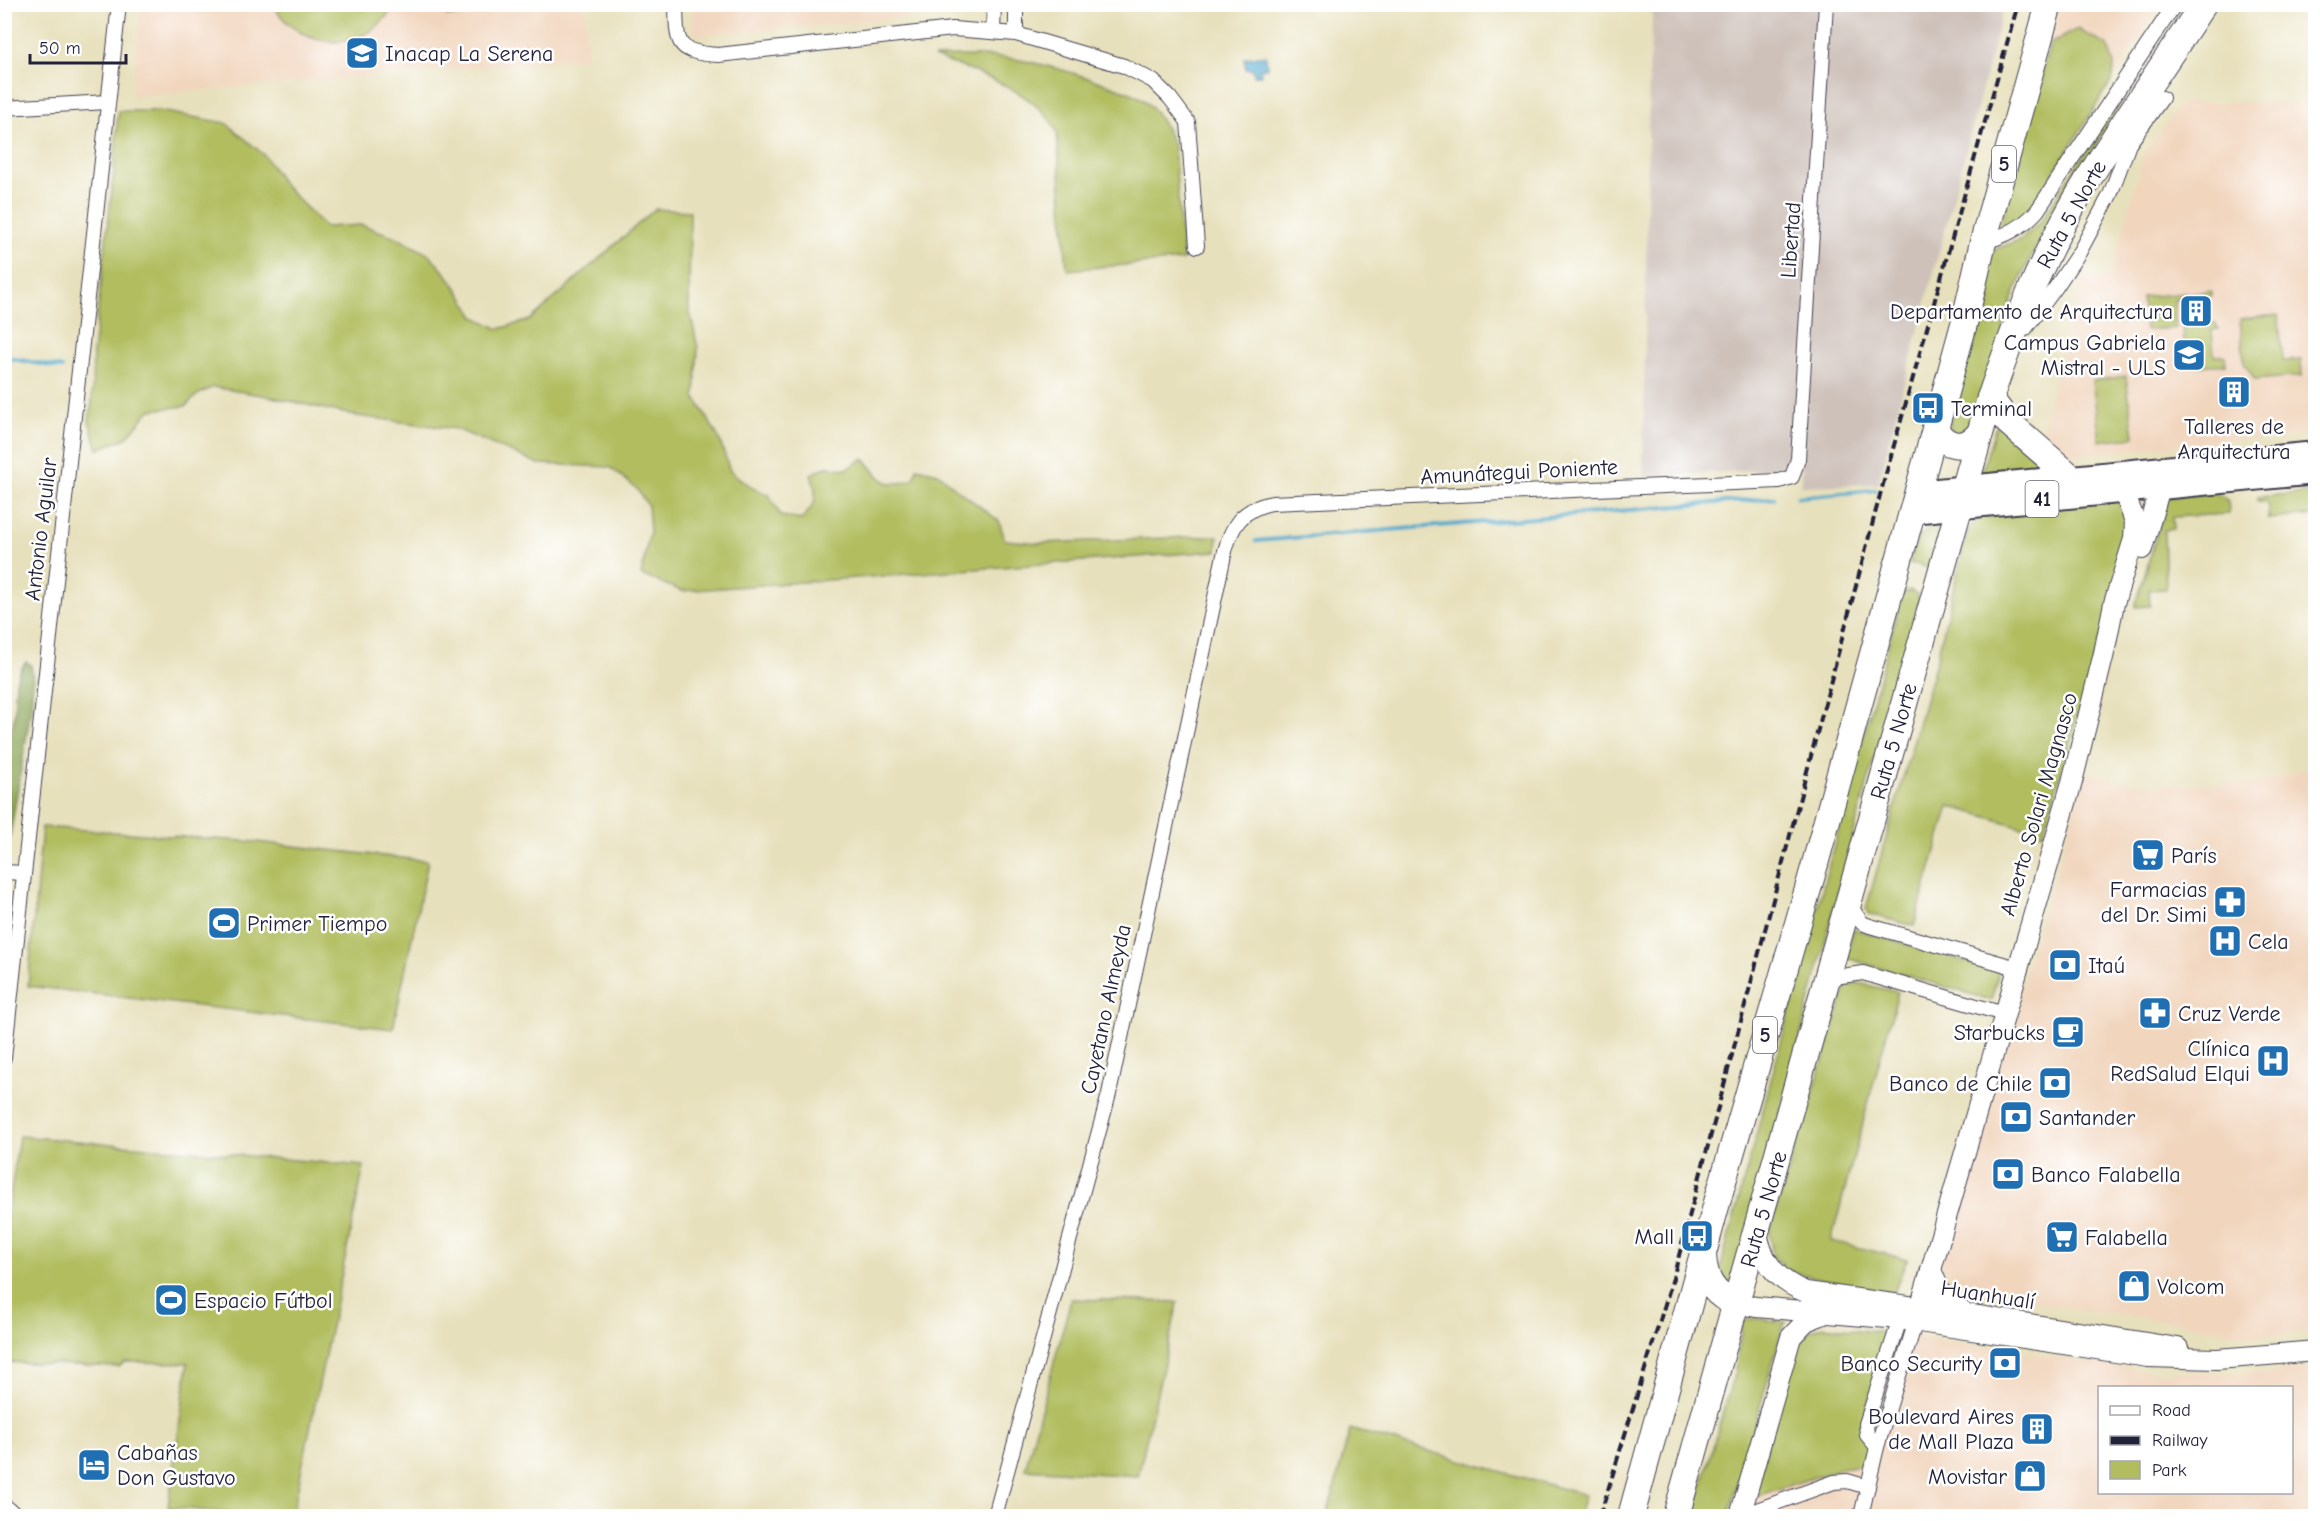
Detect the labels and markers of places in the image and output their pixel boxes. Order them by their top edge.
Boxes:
school or university icon: Inacap La Serena [344,35,380,71]
place label: Inacap La Serena [385,41,553,67]
building icon: Departamento de Arquitectura [2178,293,2214,329]
place label: Departamento de Arquitectura [1890,299,2173,325]
place label: Campus Gabriela Mistral - ULS [2004,330,2166,381]
school or university icon: Campus Gabriela Mistral - ULS [2171,337,2207,373]
building icon: Talleres de Arquitectura [2216,374,2252,410]
bus stop icon: Terminal [1910,390,1946,426]
place label: Terminal [1951,396,2032,422]
place label: Talleres de Arquitectura [2177,414,2291,465]
supermarket icon: París [2130,837,2166,873]
place label: París [2171,843,2217,869]
place label: Farmacias del Dr. Simi [2101,877,2207,928]
pharmacy icon: Farmacias del Dr. Simi [2212,884,2248,920]
sports icon: Primer Tiempo [206,905,242,941]
place label: Primer Tiempo [247,911,387,937]
hospital icon: Cela [2207,923,2243,959]
place label: Cela [2248,929,2289,955]
bank icon: Itaú [2047,947,2083,983]
place label: Itaú [2088,953,2125,979]
pharmacy icon: Cruz Verde [2137,995,2173,1031]
place label: Cruz Verde [2178,1001,2281,1027]
cafe icon: Starbucks [2050,1014,2086,1050]
place label: Starbucks [1954,1020,2045,1046]
place label: Clínica RedSalud Elqui [2110,1036,2250,1087]
hospital icon: Clínica RedSalud Elqui [2255,1043,2291,1079]
bank icon: Banco de Chile [2037,1065,2073,1101]
place label: Banco de Chile [1889,1071,2032,1097]
bank icon: Santander [1998,1099,2034,1135]
place label: Santander [2039,1105,2136,1131]
bank icon: Banco Falabella [1990,1156,2026,1192]
place label: Banco Falabella [2031,1162,2181,1188]
bus stop icon: Mall [1679,1218,1715,1254]
supermarket icon: Falabella [2044,1219,2080,1255]
place label: Mall [1635,1224,1674,1250]
place label: Falabella [2085,1225,2168,1251]
shop icon: Volcom [2116,1268,2152,1304]
place label: Volcom [2157,1274,2224,1300]
sports icon: Espacio Fútbol [153,1282,189,1318]
place label: Espacio Fútbol [194,1288,333,1314]
bank icon: Banco Security [1987,1345,2023,1381]
place label: Banco Security [1840,1351,1982,1377]
place label: Boulevard Aires de Mall Plaza [1868,1404,2014,1455]
building icon: Boulevard Aires de Mall Plaza [2019,1411,2055,1447]
place label: Cabañas Don Gustavo [117,1440,236,1491]
hotel icon: Cabañas Don Gustavo [76,1447,112,1483]
shop icon: Movistar [2012,1458,2048,1494]
place label: Movistar [1928,1464,2007,1490]

